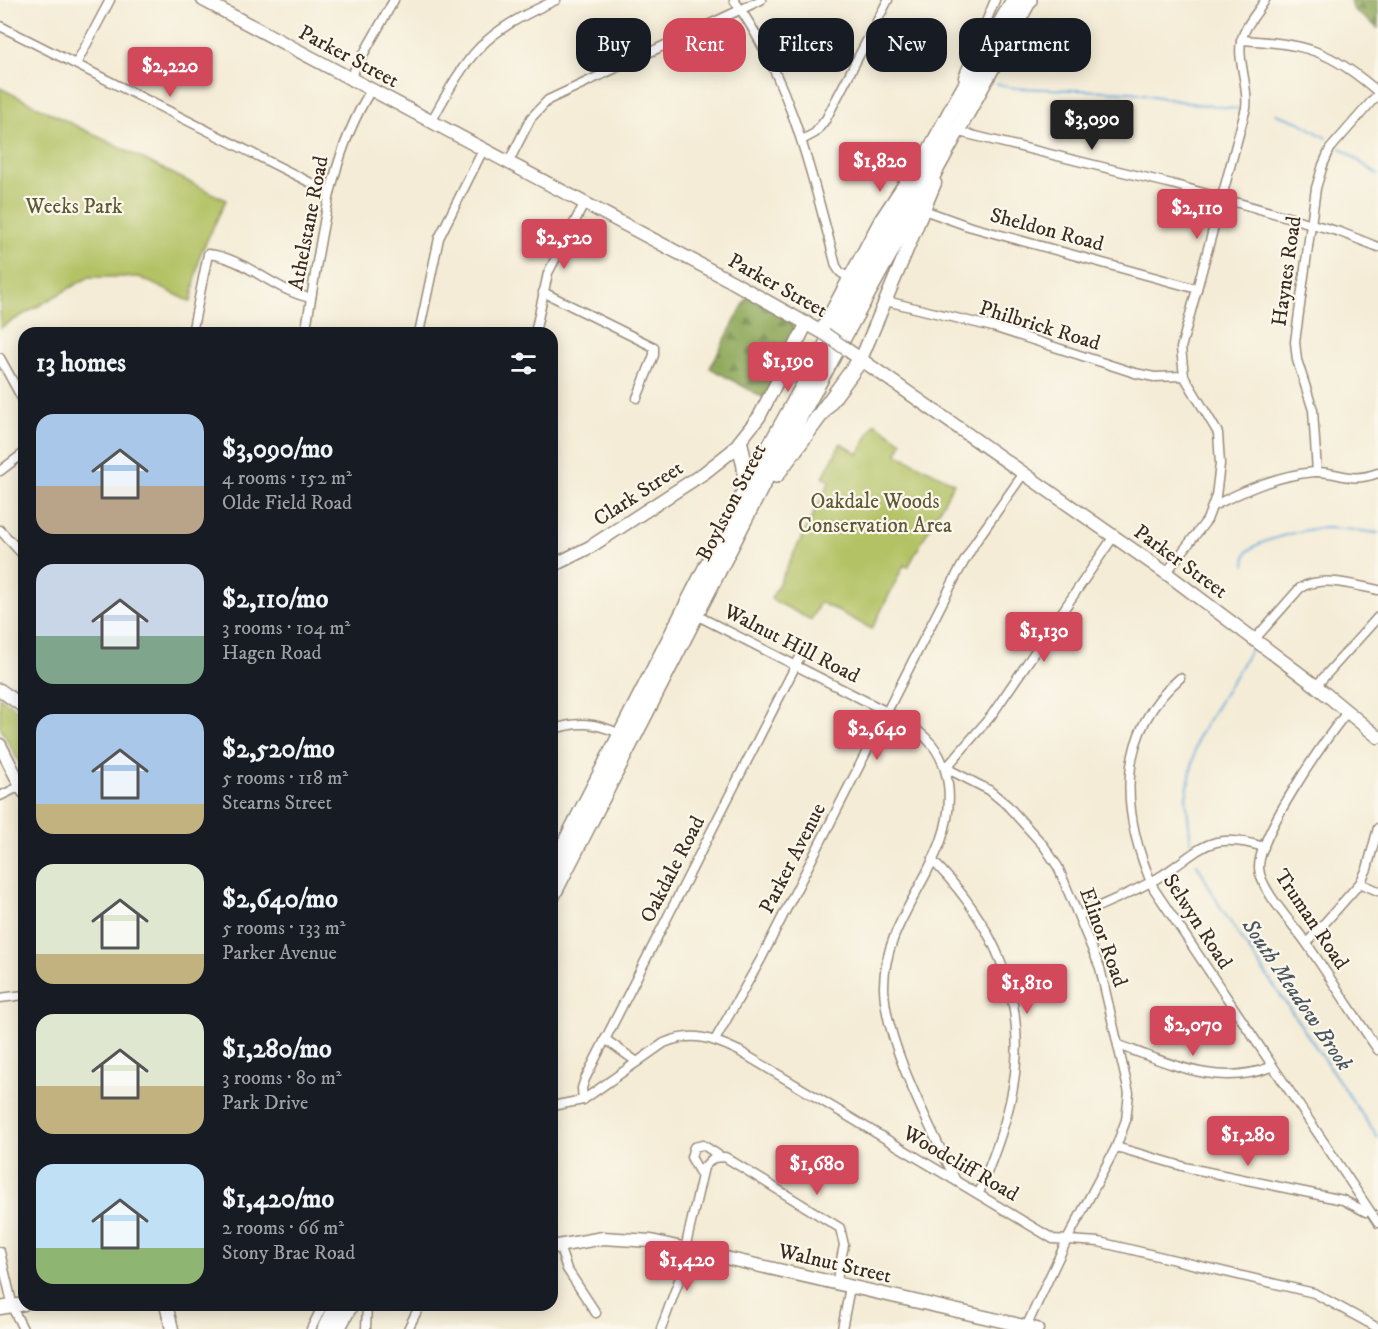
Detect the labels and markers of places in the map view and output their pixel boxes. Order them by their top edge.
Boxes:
pin: $2,220 [121,47,219,98]
pin: $3,090 [1043,100,1141,151]
pin: $1,820 [831,142,929,193]
pin: $2,110 [1148,189,1246,240]
pin: $2,520 [515,219,613,270]
pin: $1,190 [739,342,837,393]
pin: $1,130 [995,612,1093,663]
pin: $2,640 [828,710,926,761]
pin: $1,810 [978,964,1076,1015]
pin: $2,070 [1144,1006,1242,1057]
pin: $1,280 [1199,1116,1297,1167]
pin: $1,680 [768,1145,866,1196]
pin: $1,420 [638,1241,736,1292]

